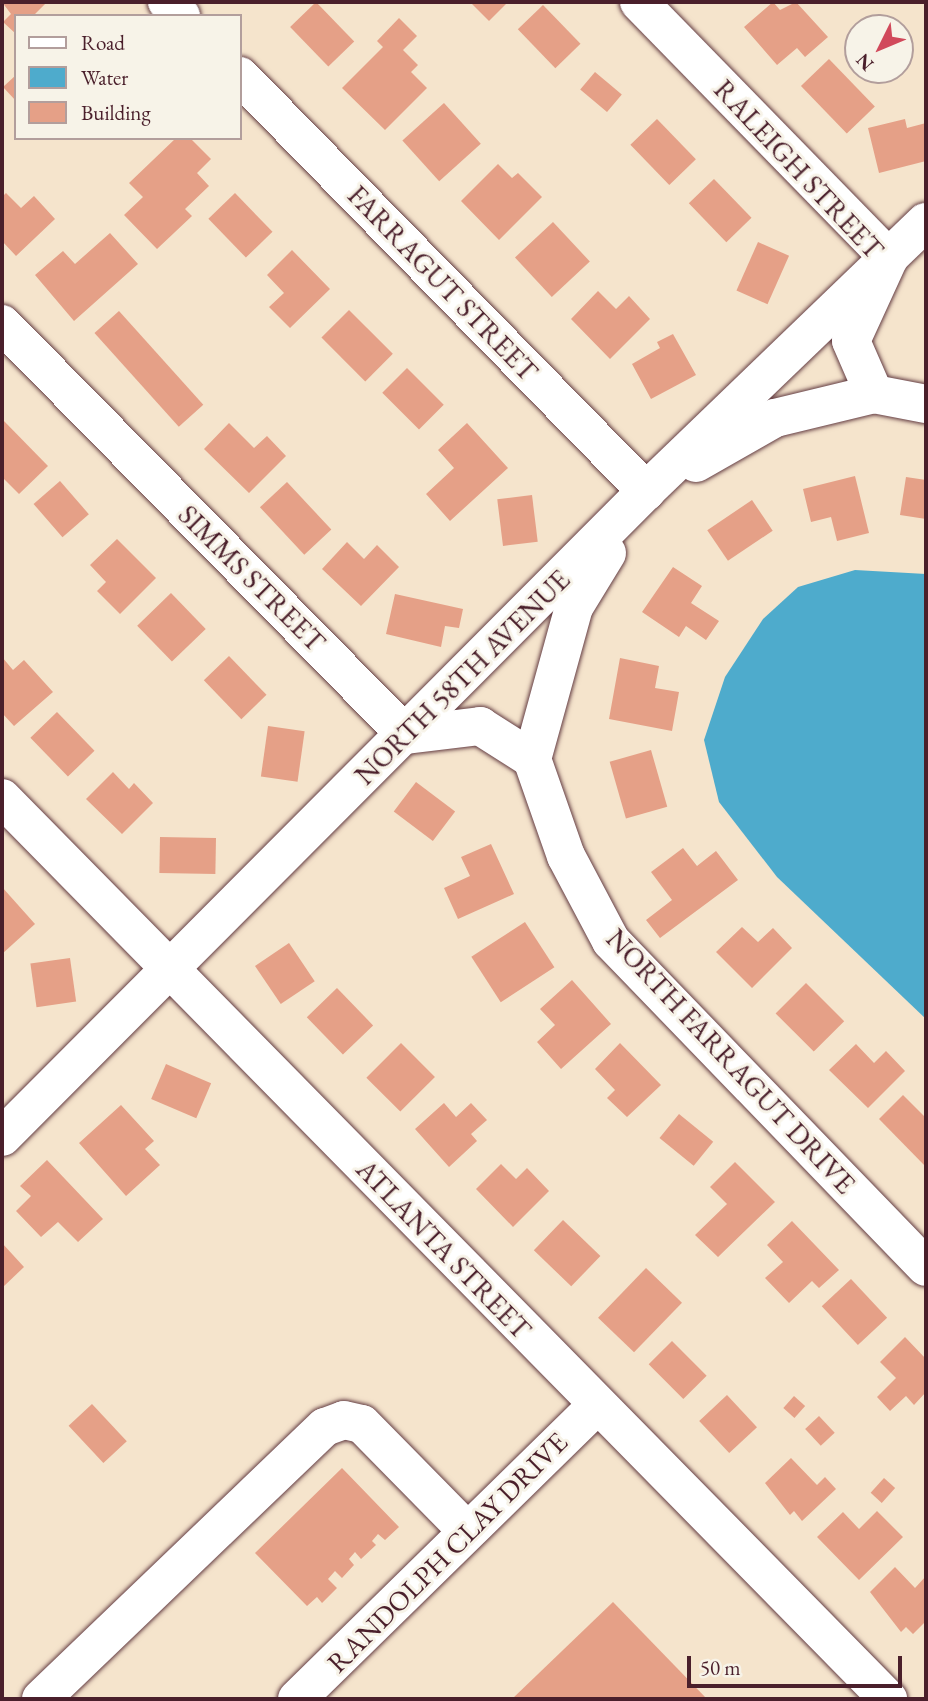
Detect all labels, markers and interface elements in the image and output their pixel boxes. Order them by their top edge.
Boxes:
legend [14,14,242,140]
north arrow [844,14,914,84]
text: Road [81,29,125,56]
text: N [850,48,879,76]
text: Water [81,64,128,91]
street label: RALEIGH STREET [707,72,891,266]
text: Building [81,99,151,126]
street label: FARRAGUT STREET [341,178,545,388]
street label: SIMMS STREET [172,498,332,658]
street label: NORTH 58TH AVENUE [347,562,577,792]
street label: NORTH FARRAGUT DRIVE [600,922,862,1200]
street label: ATLANTA STREET [350,1152,538,1346]
street label: RANDOLPH CLAY DRIVE [320,1425,574,1679]
scale bar [690,1642,905,1686]
text: 50 m [700,1654,741,1681]

